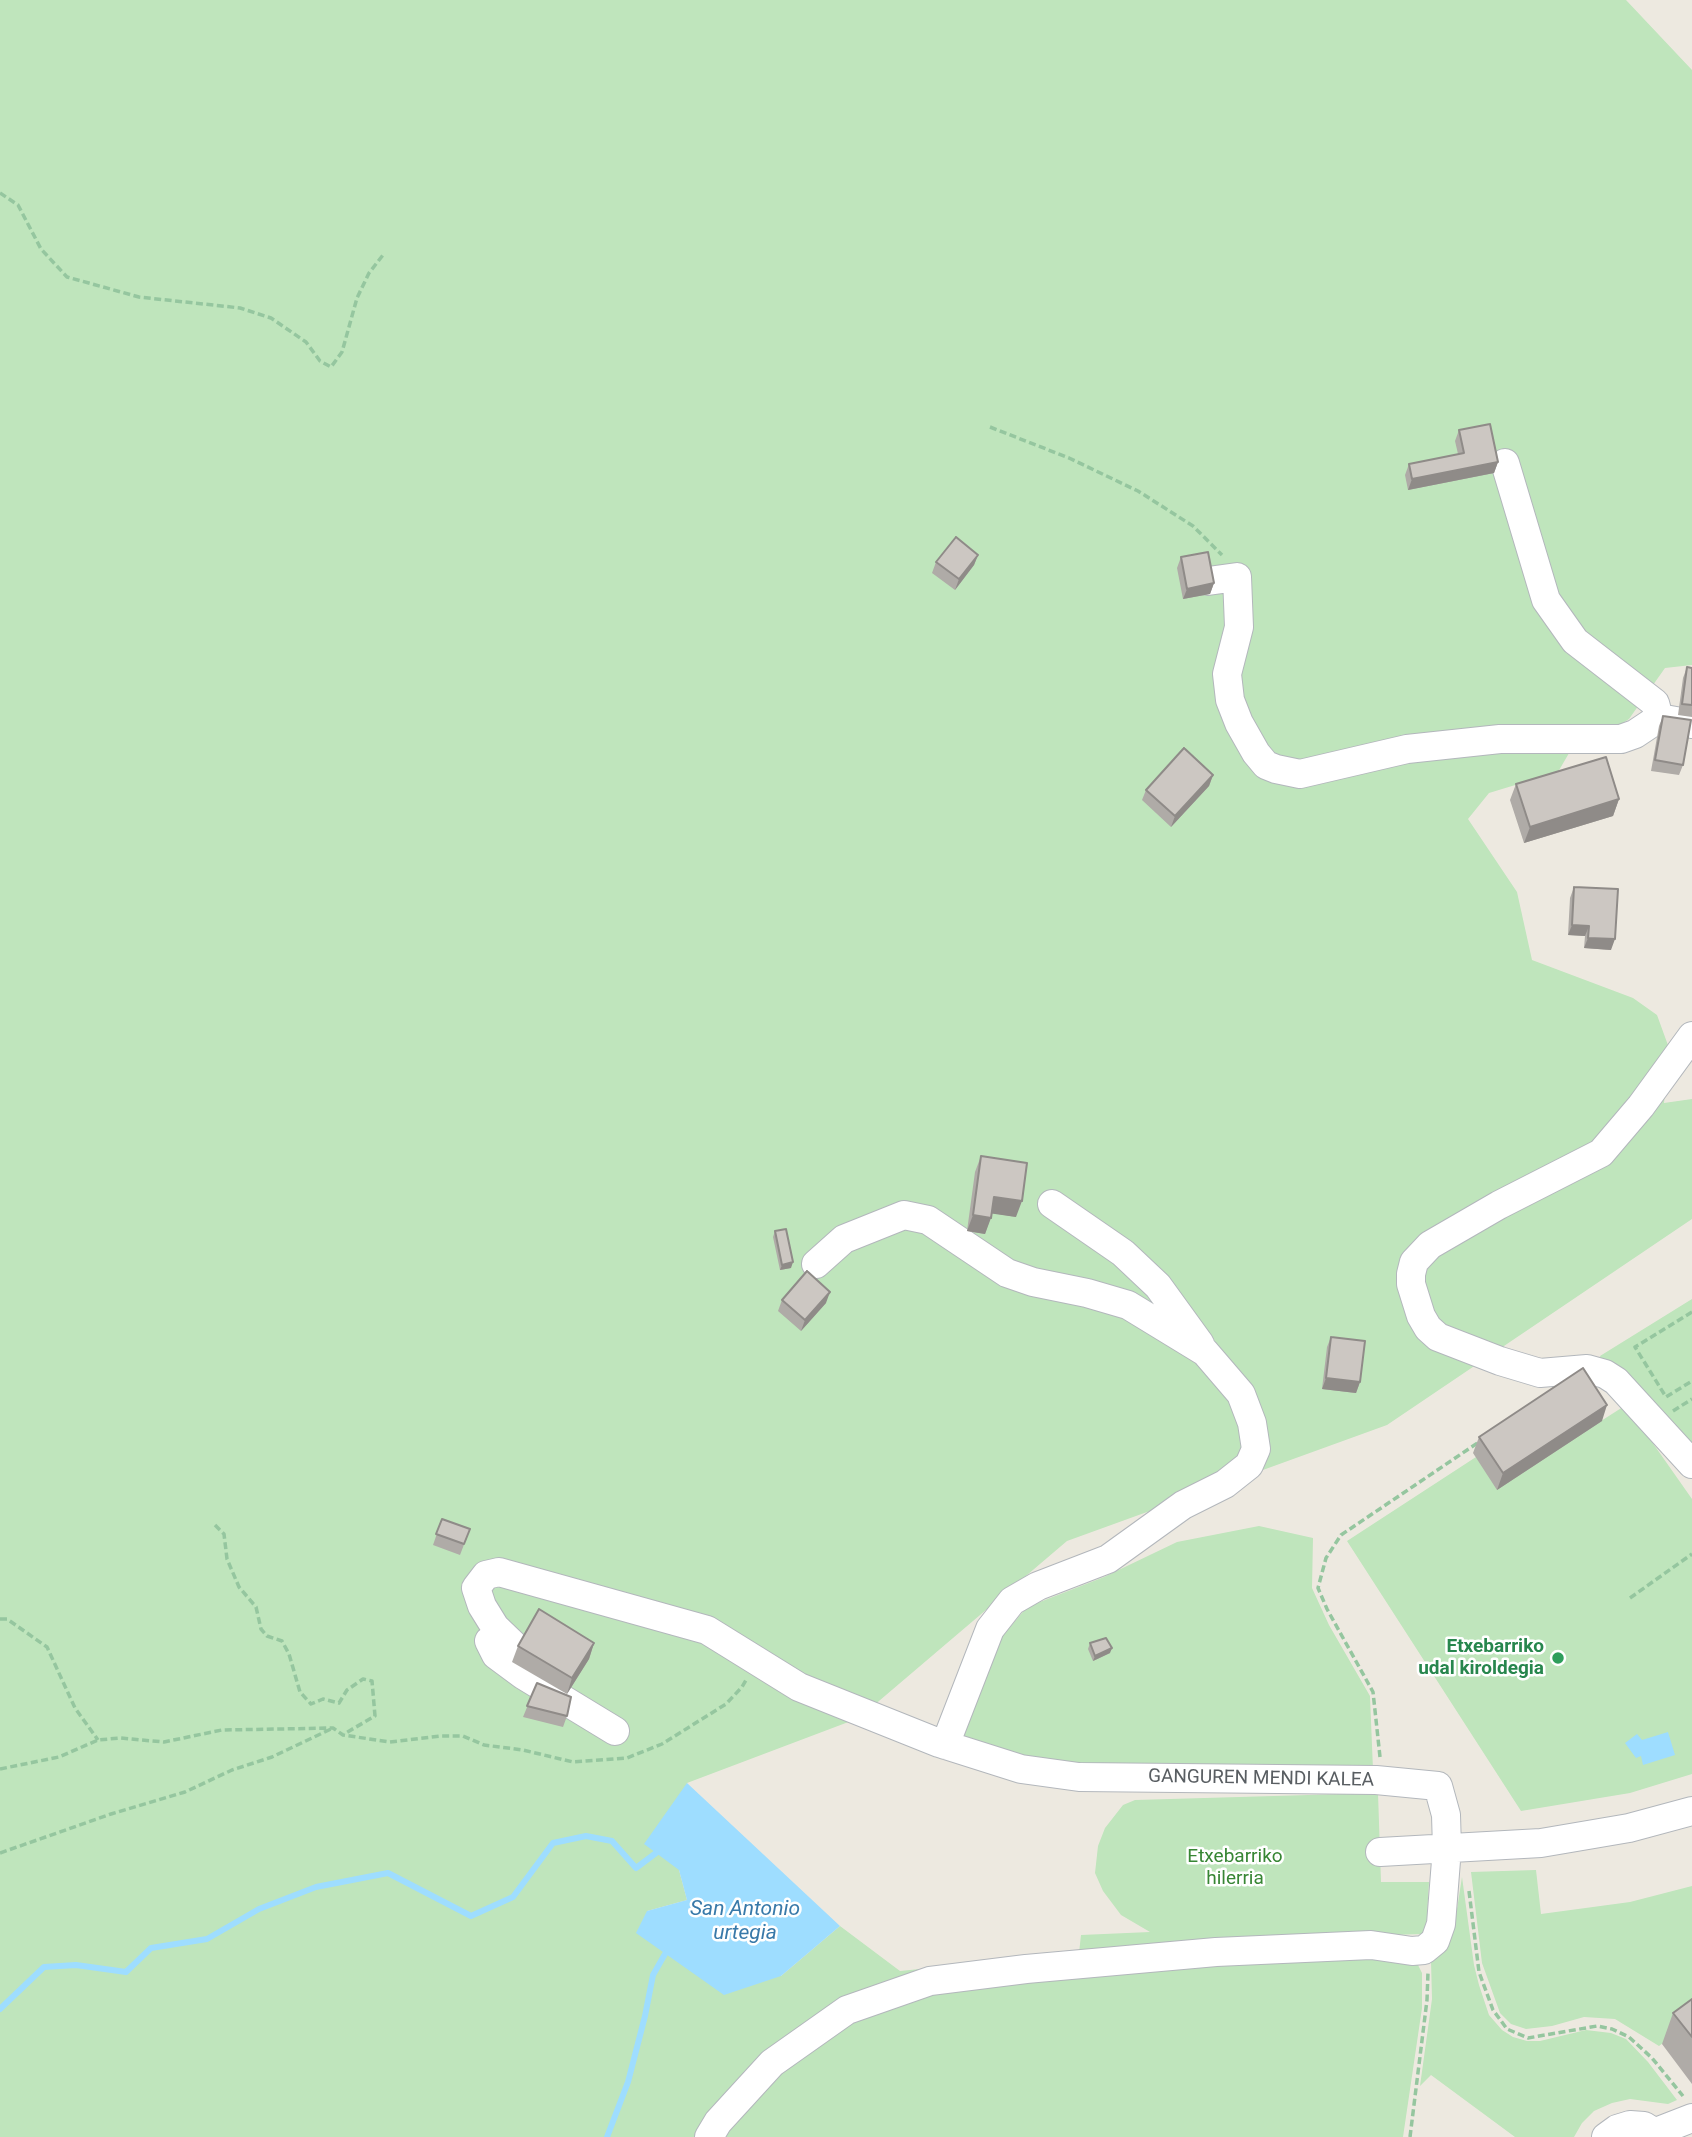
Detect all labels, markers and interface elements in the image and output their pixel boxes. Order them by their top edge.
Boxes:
place label: Etxebarriko udal kiroldegia [1418,1636,1544,1680]
marker: Etxebarriko udal kiroldegia [1550,1650,1566,1666]
street label: GANGUREN MENDI KALEA [1148,1766,1374,1792]
park label: Etxebarriko hilerria [1187,1846,1283,1890]
water label: San Antonio urtegia [690,1897,800,1947]

